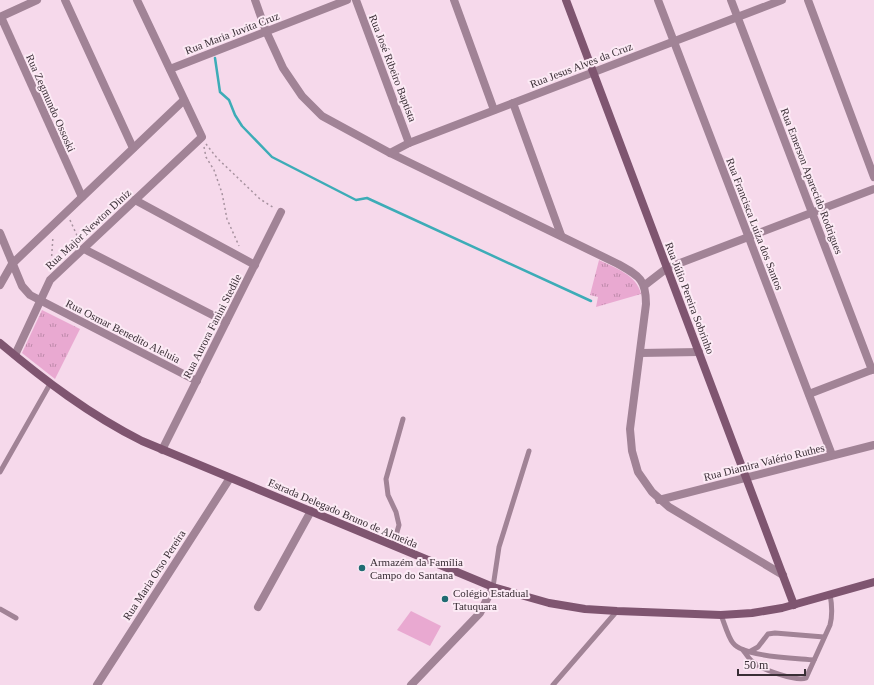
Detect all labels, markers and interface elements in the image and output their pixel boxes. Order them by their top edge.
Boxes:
street label: Rua Maria Juvita Cruz [183,9,281,57]
street label: Rua José Ribeiro Baptista [367,13,419,123]
street label: Rua Jesus Alves da Cruz [528,40,634,90]
street label: Rua Zegmundo Ossoski [24,52,78,154]
street label: Rua Emerson Aparecido Rodrigues [779,106,845,256]
street label: Rua Francisca Luíza dos Santos [724,156,786,292]
street label: Rua Major Newton Diniz [43,186,133,272]
street label: Rua Júlio Pereira Sobrinho [663,240,717,356]
street label: Rua Aurora Fanini Stedile [181,272,244,380]
street label: Rua Osmar Benedito Aleluia [64,297,182,365]
street label: Rua Diamira Valério Ruthes [702,441,826,483]
street label: Estrada Delegado Bruno de Almeida [266,476,420,550]
street label: Rua Maria Orso Pereira [120,528,188,622]
place label: Armazém da Família Campo do Santana [370,556,463,581]
marker: Armazém da Família Campo do Santana [357,563,367,573]
place label: Colégio Estadual Tatuquara [453,587,528,612]
marker: Colégio Estadual Tatuquara [440,594,450,604]
scale bar [738,651,805,677]
text: 50 m [744,658,769,672]

